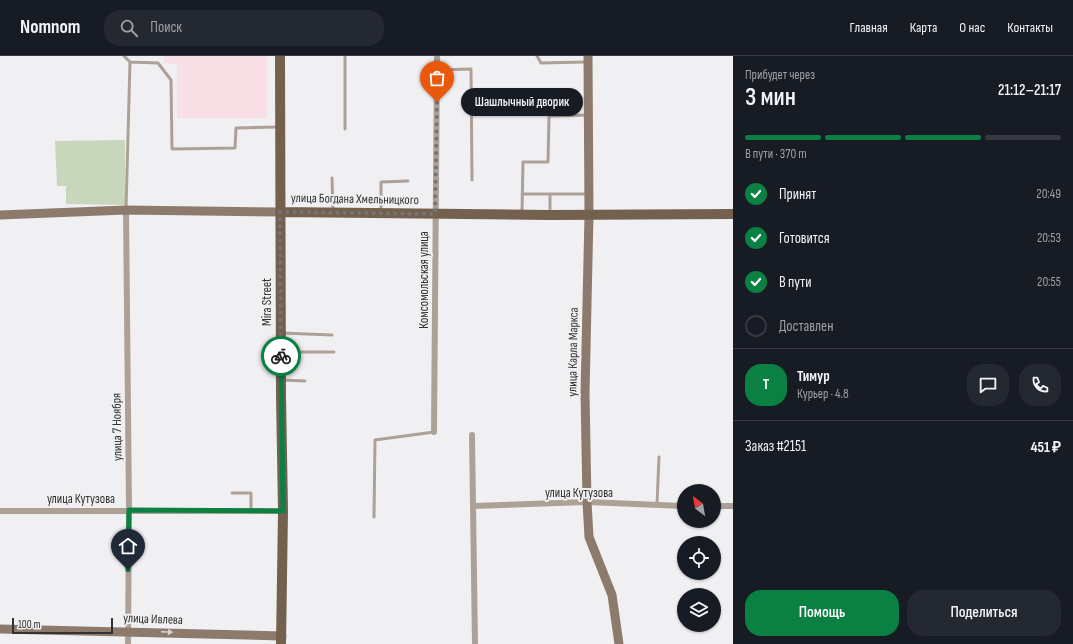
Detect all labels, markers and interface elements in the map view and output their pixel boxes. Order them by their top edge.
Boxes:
search box [104,10,384,46]
text: Nomnom [20,16,80,39]
icon: search [118,17,140,39]
text: Поиск [150,18,182,37]
text: Главная [850,19,888,36]
text: Карта [910,19,937,36]
text: О нас [959,19,985,36]
text: Контакты [1007,19,1053,36]
pin [420,61,454,102]
icon: bag [426,67,448,89]
text: Прибудет через [745,67,815,83]
text: 21:12–21:17 [998,81,1061,100]
text: 3 мин [745,82,796,113]
callout: Шашлычный дворик [461,88,583,116]
text: Шашлычный дворик [475,94,569,110]
text: В пути · 370 m [745,146,807,162]
icon: check [745,183,767,205]
text: Принят [779,185,816,204]
text: 20:49 [1036,186,1061,202]
street label: улица Богдана Хмельницкого [291,190,419,208]
icon: check [745,227,767,249]
text: Готовится [779,229,830,248]
text: 20:53 [1037,230,1061,246]
street label: Комсомольская улица [416,231,432,329]
icon: check [745,271,767,293]
text: В пути [779,273,811,292]
text: 20:55 [1037,274,1061,290]
street label: Mira Street [259,278,275,326]
street label: улица Карла Маркса [564,307,582,397]
text: Доставлен [779,317,833,336]
courier [261,336,301,376]
icon: bike [270,345,292,367]
button: chat [967,364,1009,406]
button: phone [1019,364,1061,406]
text: Тимур [797,367,830,386]
text: Т [763,375,769,394]
text: Курьер · 4.8 [797,386,849,402]
street label: улица 7 Ноября [108,393,126,461]
text: Заказ #2151 [745,437,806,456]
text: 451 ₽ [1030,438,1061,457]
north arrow [677,484,721,528]
map controls [677,484,721,632]
street label: улица Кутузова [545,485,613,501]
street label: улица Кутузова [47,491,115,507]
pin [111,529,145,570]
icon: home [117,535,139,557]
button: locate [677,536,721,580]
button: layers [677,588,721,632]
button: Помощь [745,590,899,636]
button: Поделиться [907,590,1061,636]
street label: улица Ивлева [123,610,183,628]
scale bar [12,616,113,635]
text: 100 m [18,618,40,631]
one-way arrow [161,629,173,636]

